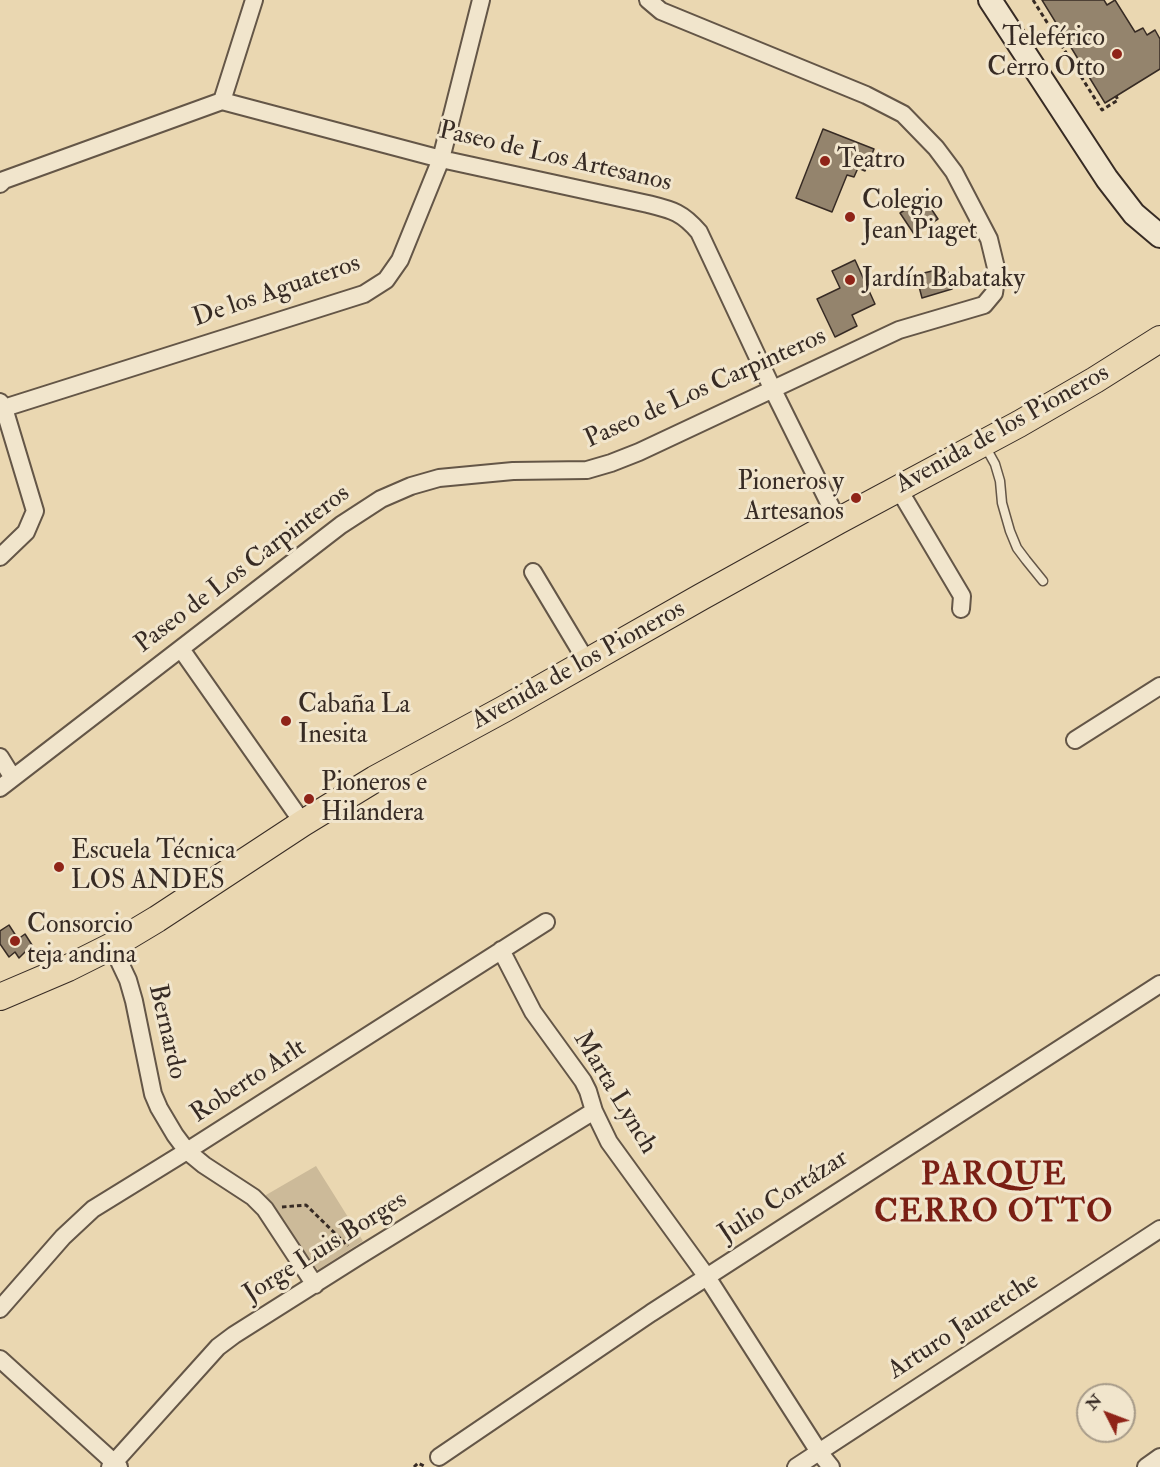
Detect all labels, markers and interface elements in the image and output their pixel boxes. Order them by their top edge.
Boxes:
place label: Teleférico Cerro Otto [987,23,1105,84]
marker: Teleférico Cerro Otto [1110,47,1124,61]
street label: Paseo de Los Artesanos [436,116,674,200]
place label: Teatro [837,145,905,177]
marker: Teatro [818,154,832,168]
place label: Colegio Jean Piaget [862,186,977,248]
marker: Colegio Jean Piaget [843,210,857,224]
street label: De los Aguateros [189,249,365,335]
place label: Jardín Babataky [862,264,1025,296]
marker: Jardín Babataky [843,273,857,287]
street label: Paseo de Los Carpinteros [580,322,832,456]
street label: Avenida de los Pioneros [891,358,1115,502]
place label: Pioneros y Artesanos [737,467,844,528]
street label: Paseo de Los Carpinteros [129,479,357,661]
marker: Pioneros y Artesanos [849,491,863,505]
street label: Avenida de los Pioneros [467,594,691,738]
place label: Cabaña La Inesita [298,690,410,752]
marker: Cabaña La Inesita [279,714,293,728]
place label: Pioneros e Hilandera [321,768,427,830]
marker: Pioneros e Hilandera [302,792,316,806]
place label: Escuela Técnica LOS ANDES [71,836,236,898]
marker: Escuela Técnica LOS ANDES [52,860,66,874]
place label: Consorcio teja andina [27,910,136,972]
marker: Consorcio teja andina [8,934,22,948]
street label: Bernardo [140,981,192,1083]
street label: Marta Lynch [565,1026,663,1160]
street label: Roberto Arlt [185,1033,313,1131]
street label: Julio Cortázar [713,1144,855,1250]
district label: PARQUE CERRO OTTO [874,1158,1114,1233]
street label: Jorge Luis Borges [239,1185,413,1311]
street label: Arturo Jauretche [883,1267,1045,1387]
north arrow [1076,1383,1136,1443]
text: N [1082,1390,1106,1414]

